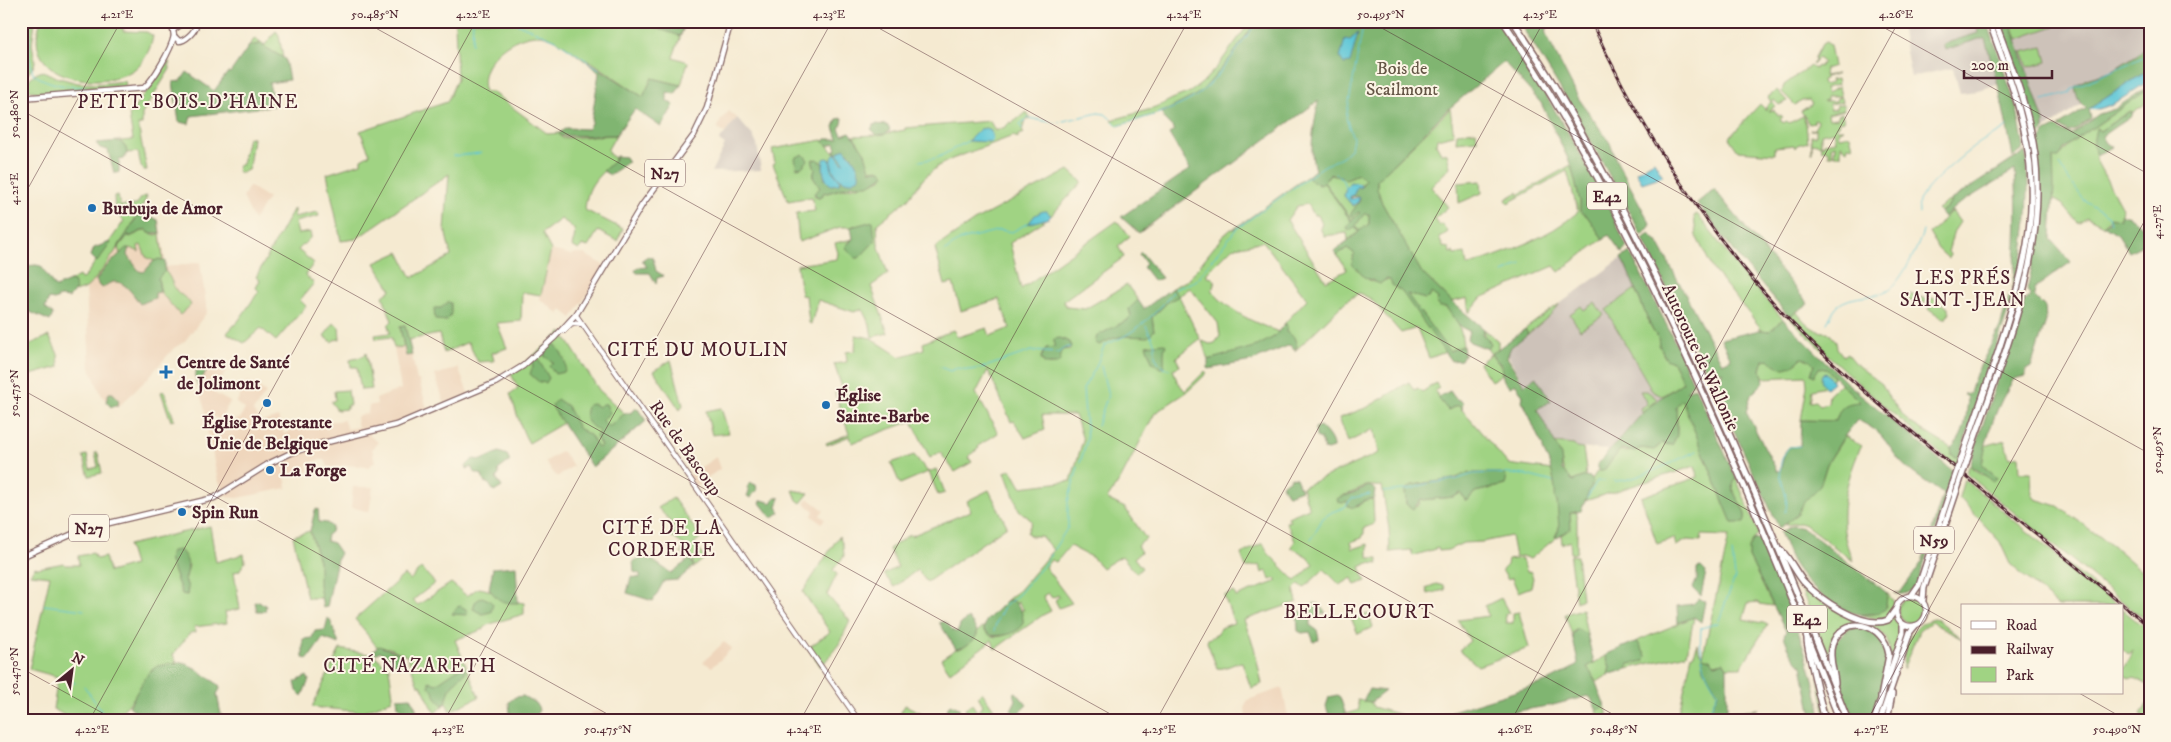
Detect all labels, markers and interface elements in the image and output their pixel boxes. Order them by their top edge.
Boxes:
text: 4.21°E [101,7,134,22]
text: 50.485°N [351,7,399,22]
text: 4.22°E [456,7,491,22]
text: 4.23°E [813,7,846,22]
text: 4.24°E [1166,7,1202,22]
text: 50.495°N [1357,7,1405,22]
text: 4.25°E [1523,7,1558,22]
text: 4.26°E [1879,7,1914,22]
scale bar [1964,48,2051,80]
text: 200 m [1971,56,2009,75]
park label: Bois de Scailmont [1366,58,1438,101]
text: 50.480°N [7,90,22,138]
district label: PETIT-BOIS-D'HAINE [77,91,299,114]
road number: N27 [645,160,685,187]
text: 4.21°E [7,172,22,205]
road number: E42 [1587,182,1627,210]
place label: Burbuja de Amor [102,198,223,220]
marker: Burbuja de Amor [86,202,98,214]
text: 4.27°E [2150,204,2165,239]
district label: LES PRÉS SAINT-JEAN [1900,266,2026,312]
street label: Autoroute de Wallonie [1656,280,1744,435]
district label: CITÉ DU MOULIN [607,338,789,362]
place label: Centre de Santé de Jolimont [177,352,290,395]
marker: Centre de Santé de Jolimont [159,365,173,379]
text: 50.475°N [7,369,22,417]
place label: Église Sainte-Barbe [836,384,930,428]
marker: Église Protestante Unie de Belgique [261,397,273,409]
street label: Rue de Bascoup [644,397,726,501]
marker: Église Sainte-Barbe [820,399,832,411]
place label: Église Protestante Unie de Belgique [202,411,333,455]
text: 50.495°N [2150,426,2165,474]
place label: La Forge [280,460,347,482]
marker: La Forge [264,464,276,476]
place label: Spin Run [192,502,259,524]
marker: Spin Run [176,506,188,518]
road number: N27 [69,514,109,542]
district label: CITÉ DE LA CORDERIE [602,516,722,562]
road number: N59 [1914,526,1954,554]
district label: BELLECOURT [1283,600,1435,625]
legend [1961,604,2124,694]
road number: E42 [1787,606,1827,632]
text: Road [2006,616,2038,635]
text: Railway [2006,640,2054,659]
north arrow [48,644,98,694]
text: 50.470°N [7,647,22,695]
text: N [68,649,88,670]
district label: CITÉ NAZARETH [323,654,497,678]
text: Park [2006,666,2035,685]
text: 4.22°E [75,722,110,737]
text: 4.23°E [432,722,465,737]
text: 50.475°N [584,722,632,737]
text: 4.24°E [786,722,822,737]
text: 4.25°E [1142,722,1177,737]
text: 4.26°E [1498,722,1533,737]
text: 50.485°N [1590,722,1638,737]
text: 4.27°E [1854,722,1889,737]
text: 50.490°N [2093,722,2141,737]

